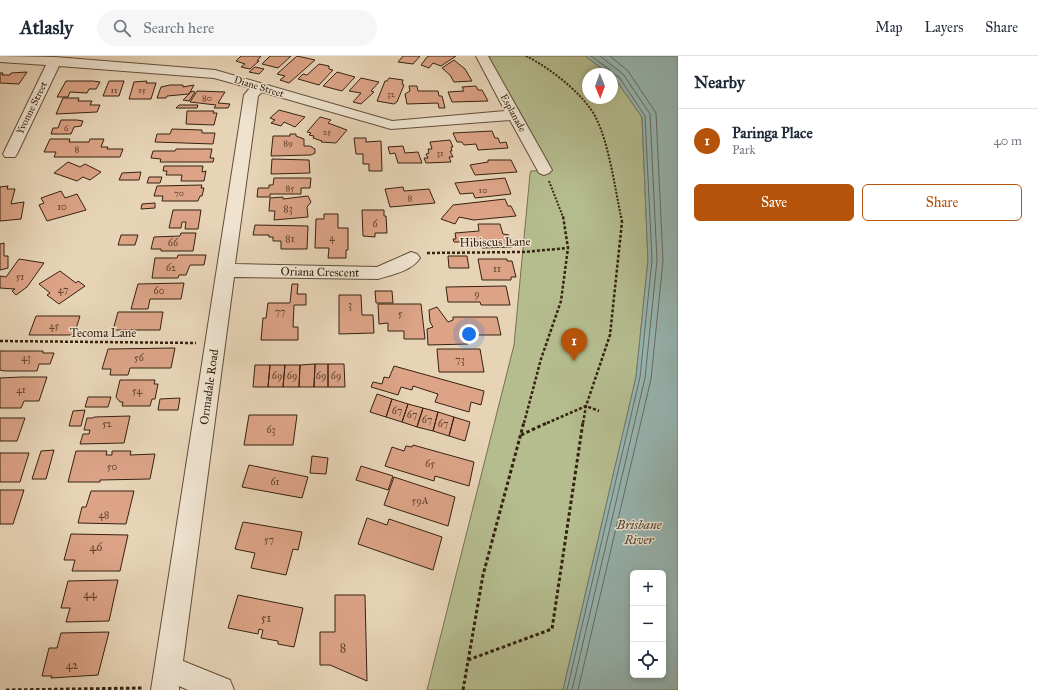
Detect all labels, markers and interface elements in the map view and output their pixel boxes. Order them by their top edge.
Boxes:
search box [97,10,377,46]
text: Atlasly [20,16,73,39]
icon: search [111,17,133,39]
text: Search here [143,19,214,37]
text: Map [875,19,903,36]
text: Layers [925,19,963,36]
text: Share [985,19,1018,36]
north arrow [582,68,618,104]
text: Nearby [694,72,745,93]
street label: Diane Street [233,74,286,100]
street label: Yvonne Street [14,79,50,136]
house number: 11 [110,84,118,95]
house number: 15 [138,84,147,95]
house number: 32 [387,88,396,99]
house number: 80 [202,92,212,103]
street label: Esplanade [498,92,528,134]
house number: 6 [64,122,69,133]
text: Paringa Place [732,124,813,142]
house number: 25 [323,126,332,137]
text: 1 [704,133,710,149]
text: 40 m [993,133,1022,149]
house number: 89 [283,137,293,148]
text: Park [732,142,756,158]
house number: 8 [75,143,80,154]
house number: 31 [436,147,444,158]
house number: 85 [286,182,295,193]
house number: 10 [479,184,487,195]
button: Save [694,184,854,221]
button: Share [862,184,1022,221]
house number: 70 [174,187,184,198]
house number: 8 [408,192,413,203]
house number: 10 [57,201,67,213]
house number: 83 [283,203,293,215]
house number: 6 [372,218,378,230]
house number: 4 [329,232,335,244]
house number: 81 [285,233,295,245]
street label: Hibiscus Lane [459,234,531,250]
house number: 66 [168,237,179,249]
house number: 62 [166,262,176,274]
house number: 11 [493,263,501,275]
street label: Oriana Crescent [280,264,360,280]
house number: 51 [16,271,24,283]
house number: 47 [58,284,68,296]
house number: 60 [154,285,165,297]
house number: 9 [474,288,480,300]
house number: 3 [348,299,352,311]
house number: 77 [275,306,285,318]
house number: 5 [398,308,403,320]
house number: 45 [49,320,59,332]
your location [459,324,479,344]
street label: Tecoma Lane [70,326,136,340]
pin: 1 [561,328,587,361]
street label: Ormadale Road [197,348,221,426]
house number: 43 [21,352,31,364]
house number: 56 [134,352,145,364]
house number: 73 [455,354,465,366]
house number: 69 [272,370,282,382]
house number: 69 [287,370,297,382]
house number: 69 [316,370,326,382]
house number: 69 [331,370,341,382]
house number: 41 [16,384,26,396]
house number: 54 [132,385,142,397]
house number: 67 [392,405,402,417]
house number: 67 [407,409,417,421]
house number: 67 [422,414,432,426]
house number: 52 [102,418,112,430]
house number: 67 [438,418,448,430]
house number: 63 [266,424,276,436]
house number: 65 [425,458,435,470]
house number: 50 [107,461,117,473]
house number: 61 [270,476,280,488]
house number: 59A [412,495,429,507]
house number: 48 [99,509,109,521]
water label: Brisbane River [615,517,663,548]
house number: 57 [264,534,274,546]
house number: 46 [90,540,103,554]
map controls [630,570,666,678]
button: + [630,570,666,606]
house number: 44 [83,587,97,601]
button: − [630,606,666,642]
house number: 51 [261,611,271,625]
house number: 8 [340,641,346,655]
button: locate [630,642,666,678]
house number: 42 [66,658,78,672]

